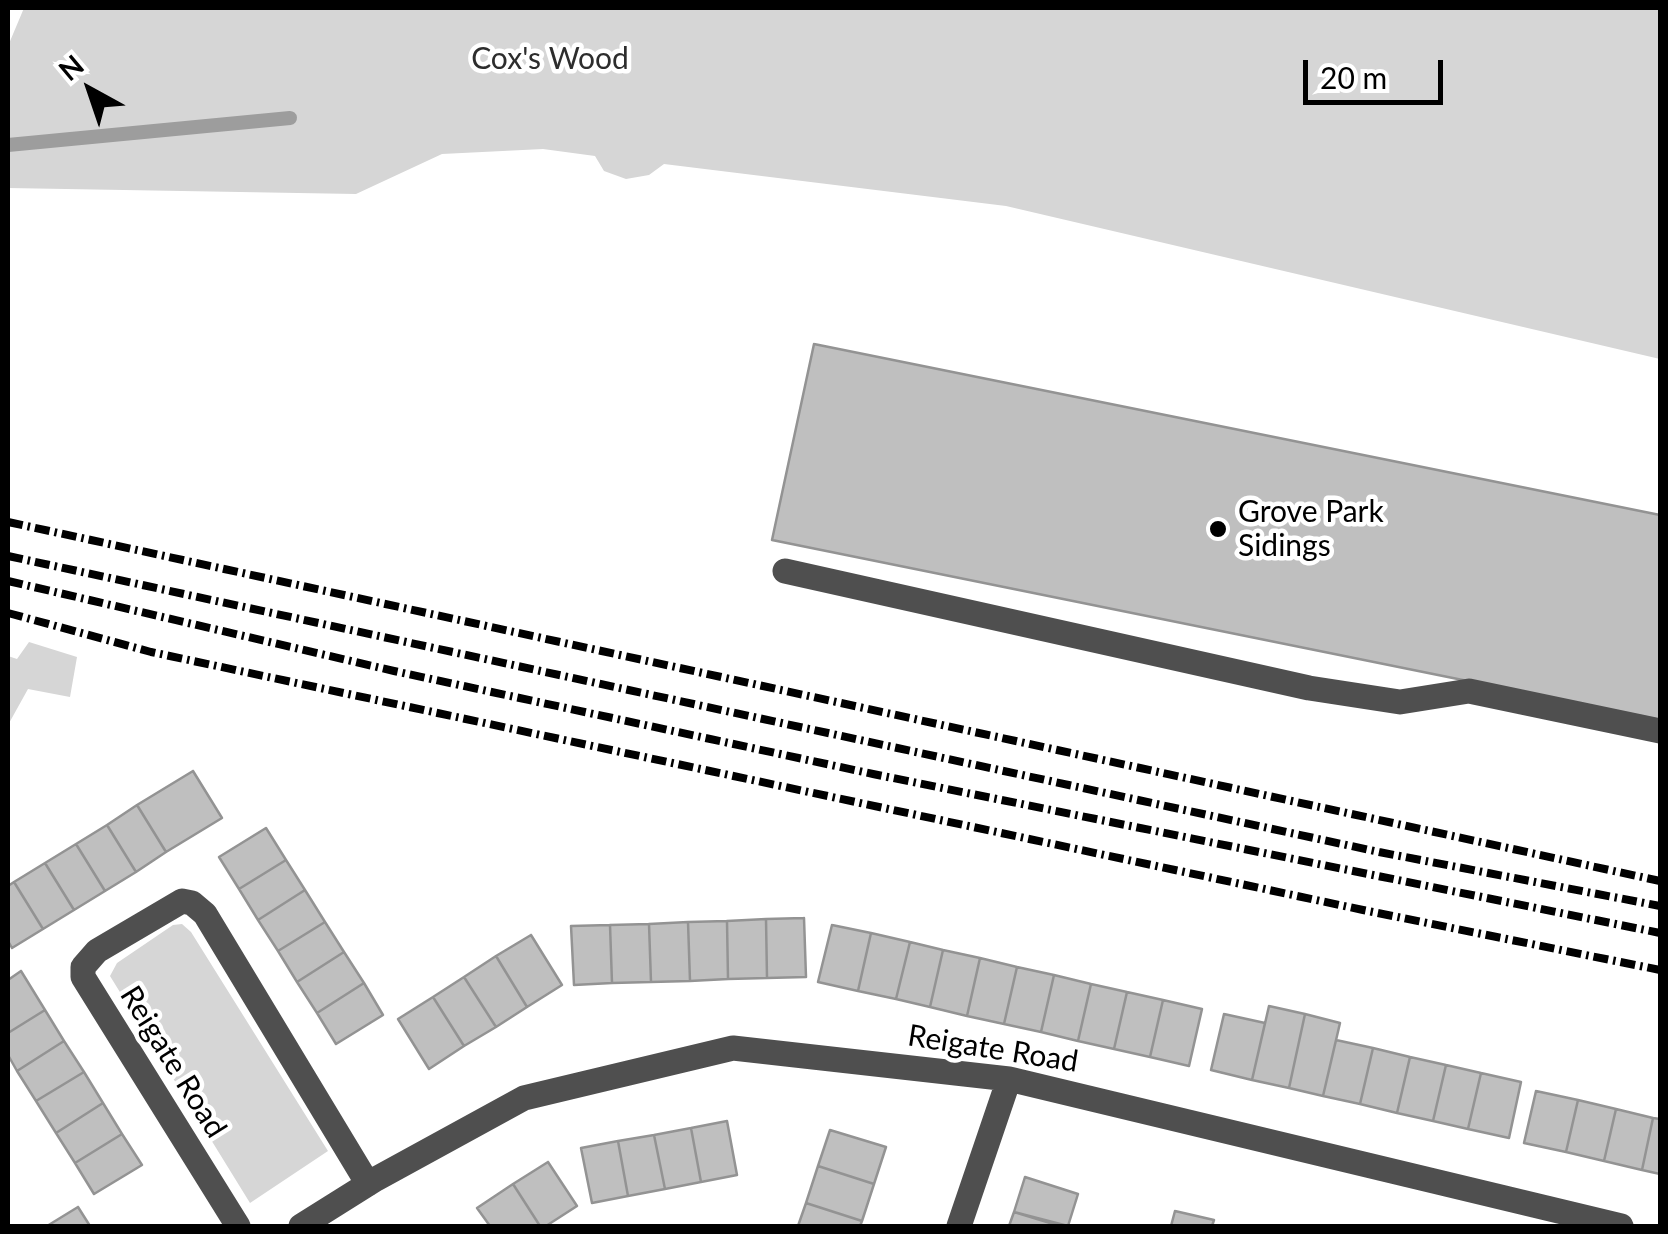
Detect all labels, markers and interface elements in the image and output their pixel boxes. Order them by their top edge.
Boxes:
north arrow [40,40,140,140]
scale bar [1308,40,1448,102]
park label: Cox's Wood [471,41,629,77]
text: N [52,47,90,87]
text: 20 m [1320,59,1387,95]
place label: Grove Park Sidings [1238,494,1384,564]
marker: Grove Park Sidings [1207,518,1229,540]
street label: Reigate Road [112,980,234,1144]
street label: Reigate Road [905,1018,1081,1080]

